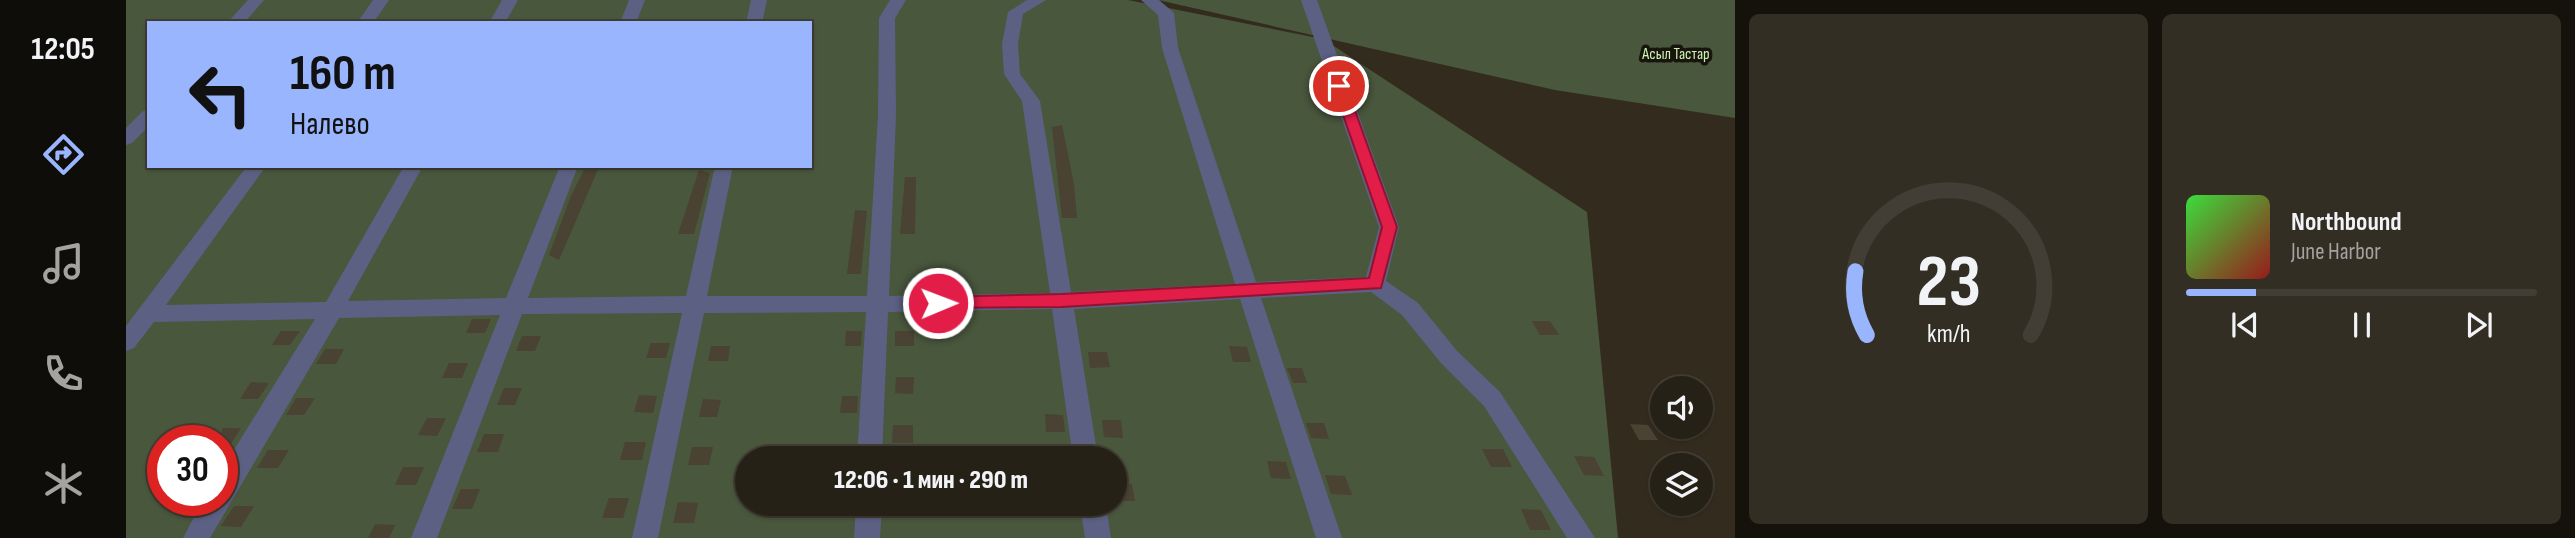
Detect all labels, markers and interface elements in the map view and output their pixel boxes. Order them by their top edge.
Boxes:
text: 12:05 [31,30,95,69]
text: 160 m [290,45,396,104]
park label: Асыл Тастар [1641,45,1710,64]
icon: left [175,49,266,140]
pin [1309,56,1369,116]
icon: arrive [1320,67,1358,105]
text: Налево [290,105,370,144]
icon: directions [39,130,88,179]
text: Northbound [2291,207,2402,238]
text: June Harbor [2291,238,2381,266]
icon: music [39,239,88,288]
text: 23 [1916,239,1981,327]
position arrow [901,266,975,340]
icon: previous [2226,306,2264,344]
icon: pause [2343,306,2381,344]
icon: next [2460,306,2498,344]
text: km/h [1927,319,1970,350]
icon: phone [39,349,88,398]
map controls [1650,376,1713,516]
button: sound [1650,376,1713,439]
speed limit sign: 30 [147,425,238,516]
button: layers [1650,453,1713,516]
icon: climate [39,459,88,508]
text: 12:06 · 1 мин · 290 m [834,465,1028,496]

